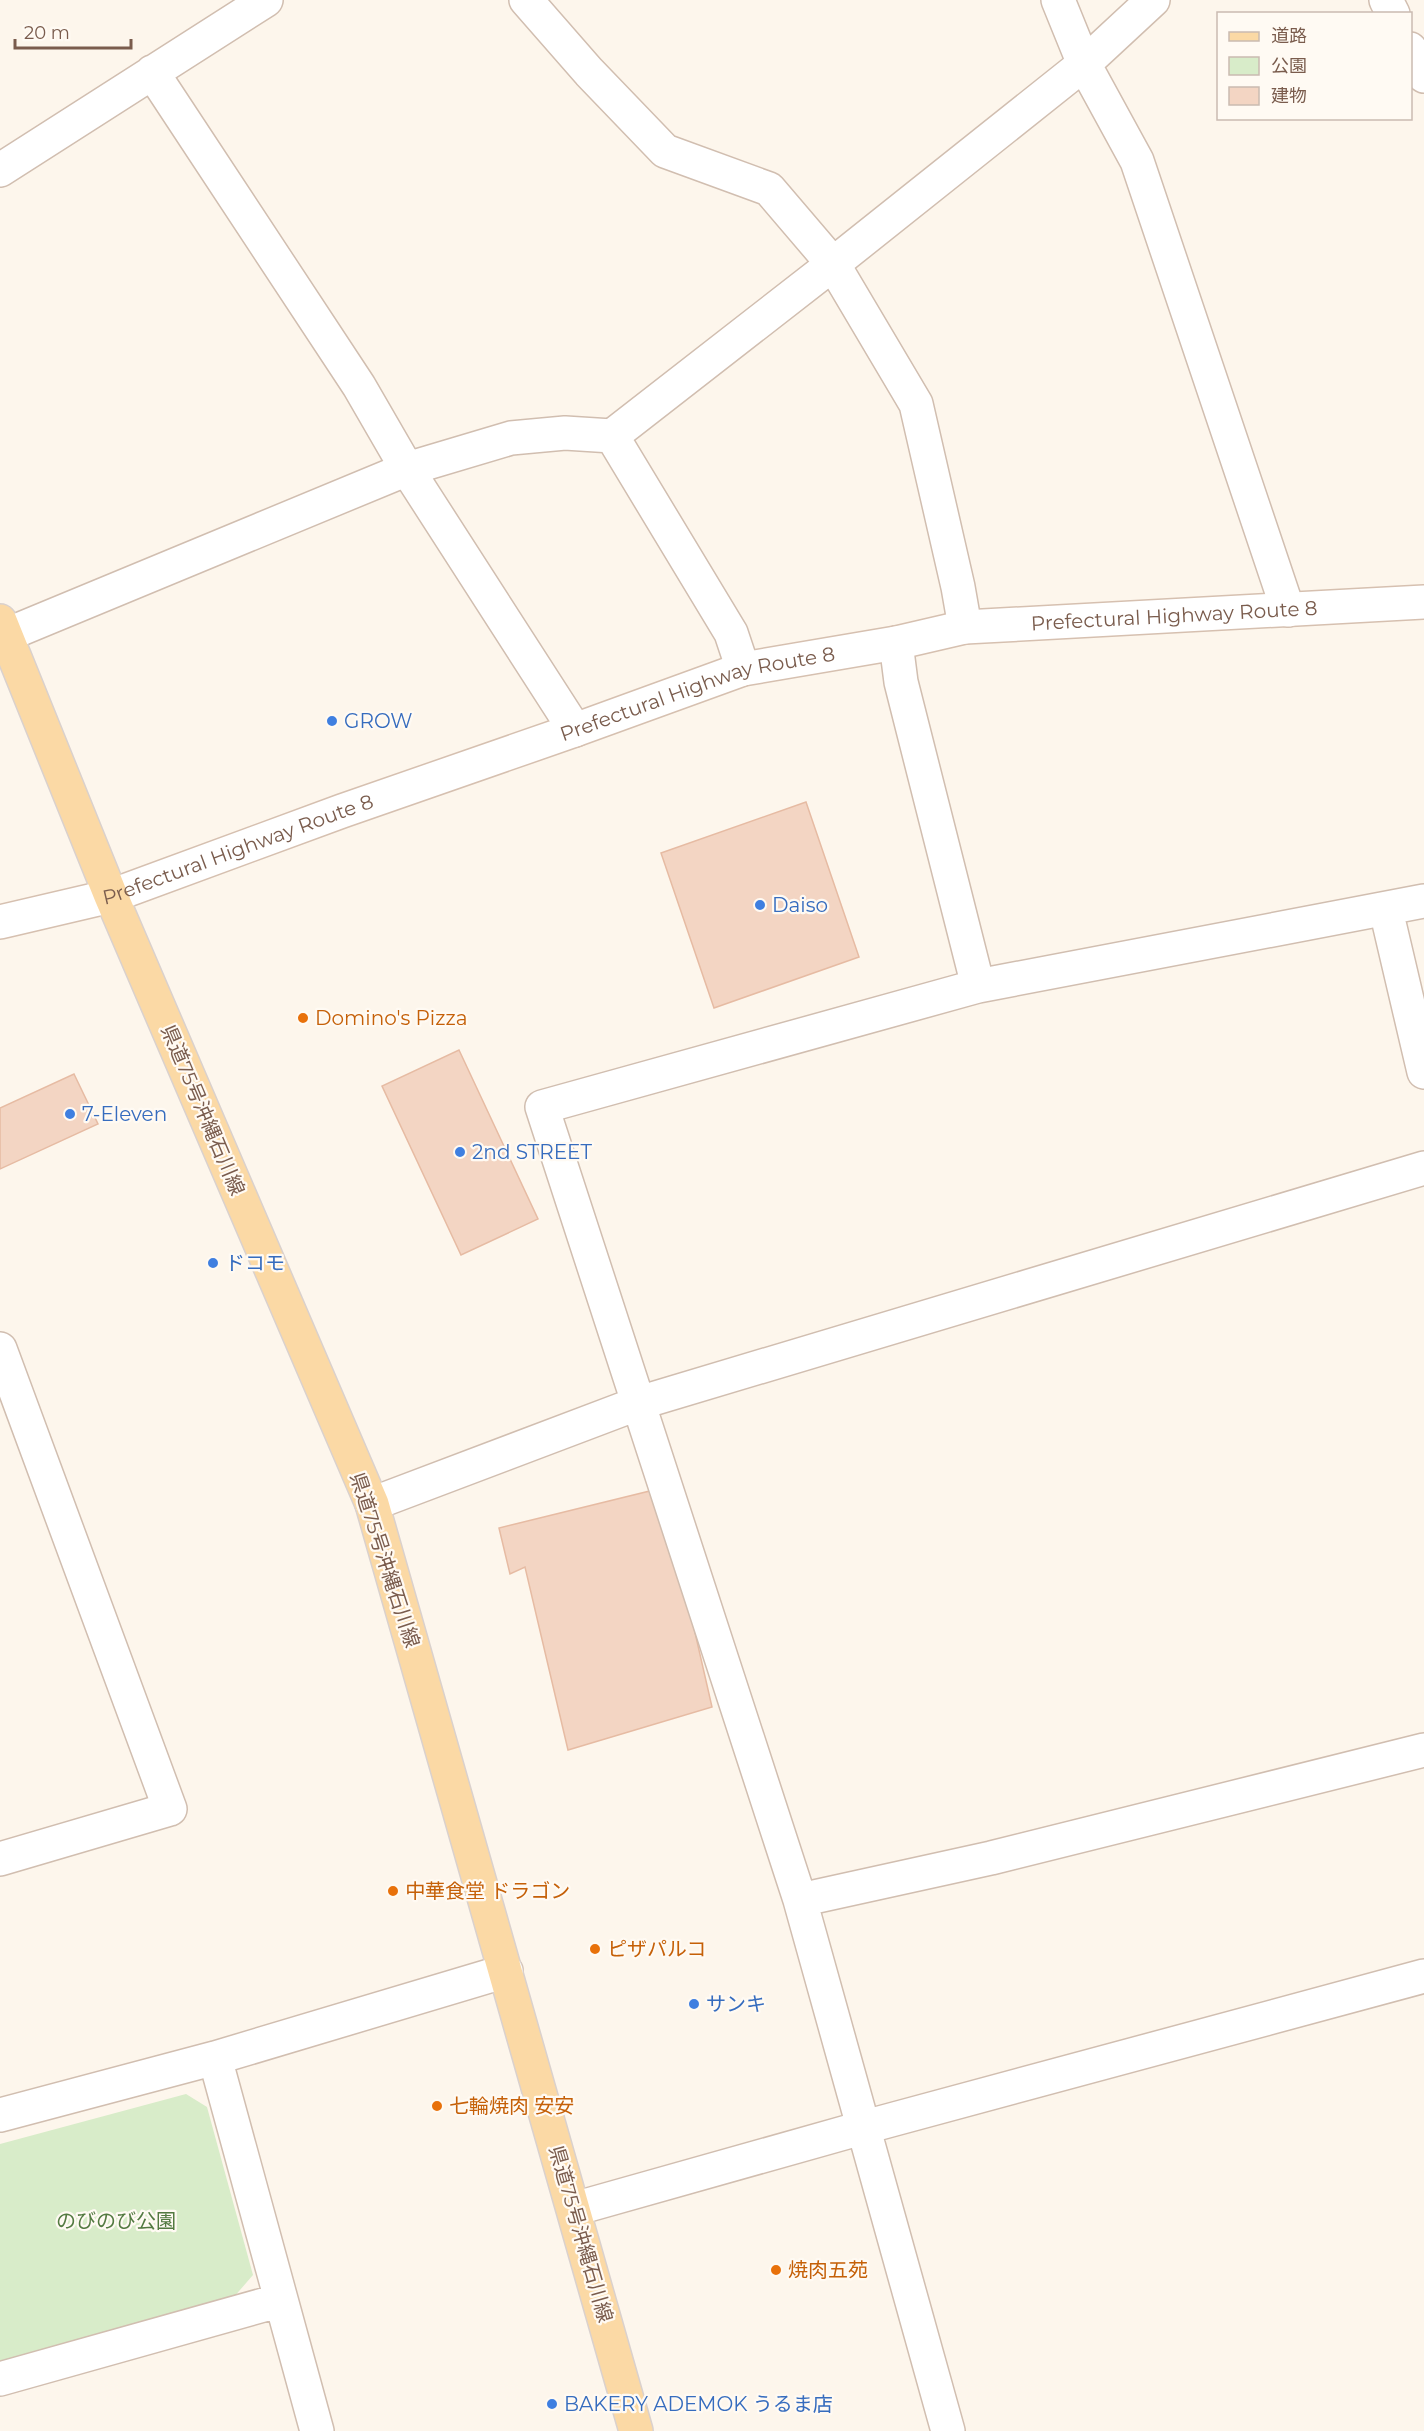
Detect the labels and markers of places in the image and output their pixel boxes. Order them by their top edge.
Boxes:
place label: GROW [344,709,413,733]
marker: GROW [325,714,339,728]
place label: Daiso [772,893,828,917]
marker: Daiso [753,898,767,912]
place label: Domino's Pizza [315,1006,467,1030]
marker: Domino's Pizza [296,1011,310,1025]
place label: 7-Eleven [82,1102,167,1126]
marker: 7-Eleven [63,1107,77,1121]
place label: 2nd STREET [472,1140,592,1164]
marker: 2nd STREET [453,1145,467,1159]
place label: ドコモ [225,1251,285,1275]
marker: ドコモ [206,1256,220,1270]
place label: 中華食堂 ドラゴン [405,1879,570,1903]
marker: 中華食堂 ドラゴン [386,1884,400,1898]
place label: ピザパルコ [607,1937,707,1961]
marker: ピザパルコ [588,1942,602,1956]
place label: サンキ [706,1992,766,2016]
marker: サンキ [687,1997,701,2011]
place label: 七輪焼肉 安安 [449,2094,574,2118]
marker: 七輪焼肉 安安 [430,2099,444,2113]
place label: 焼肉五苑 [788,2258,868,2282]
marker: 焼肉五苑 [769,2263,783,2277]
place label: BAKERY ADEMOK うるま店 [564,2392,833,2416]
marker: BAKERY ADEMOK うるま店 [545,2397,559,2411]

